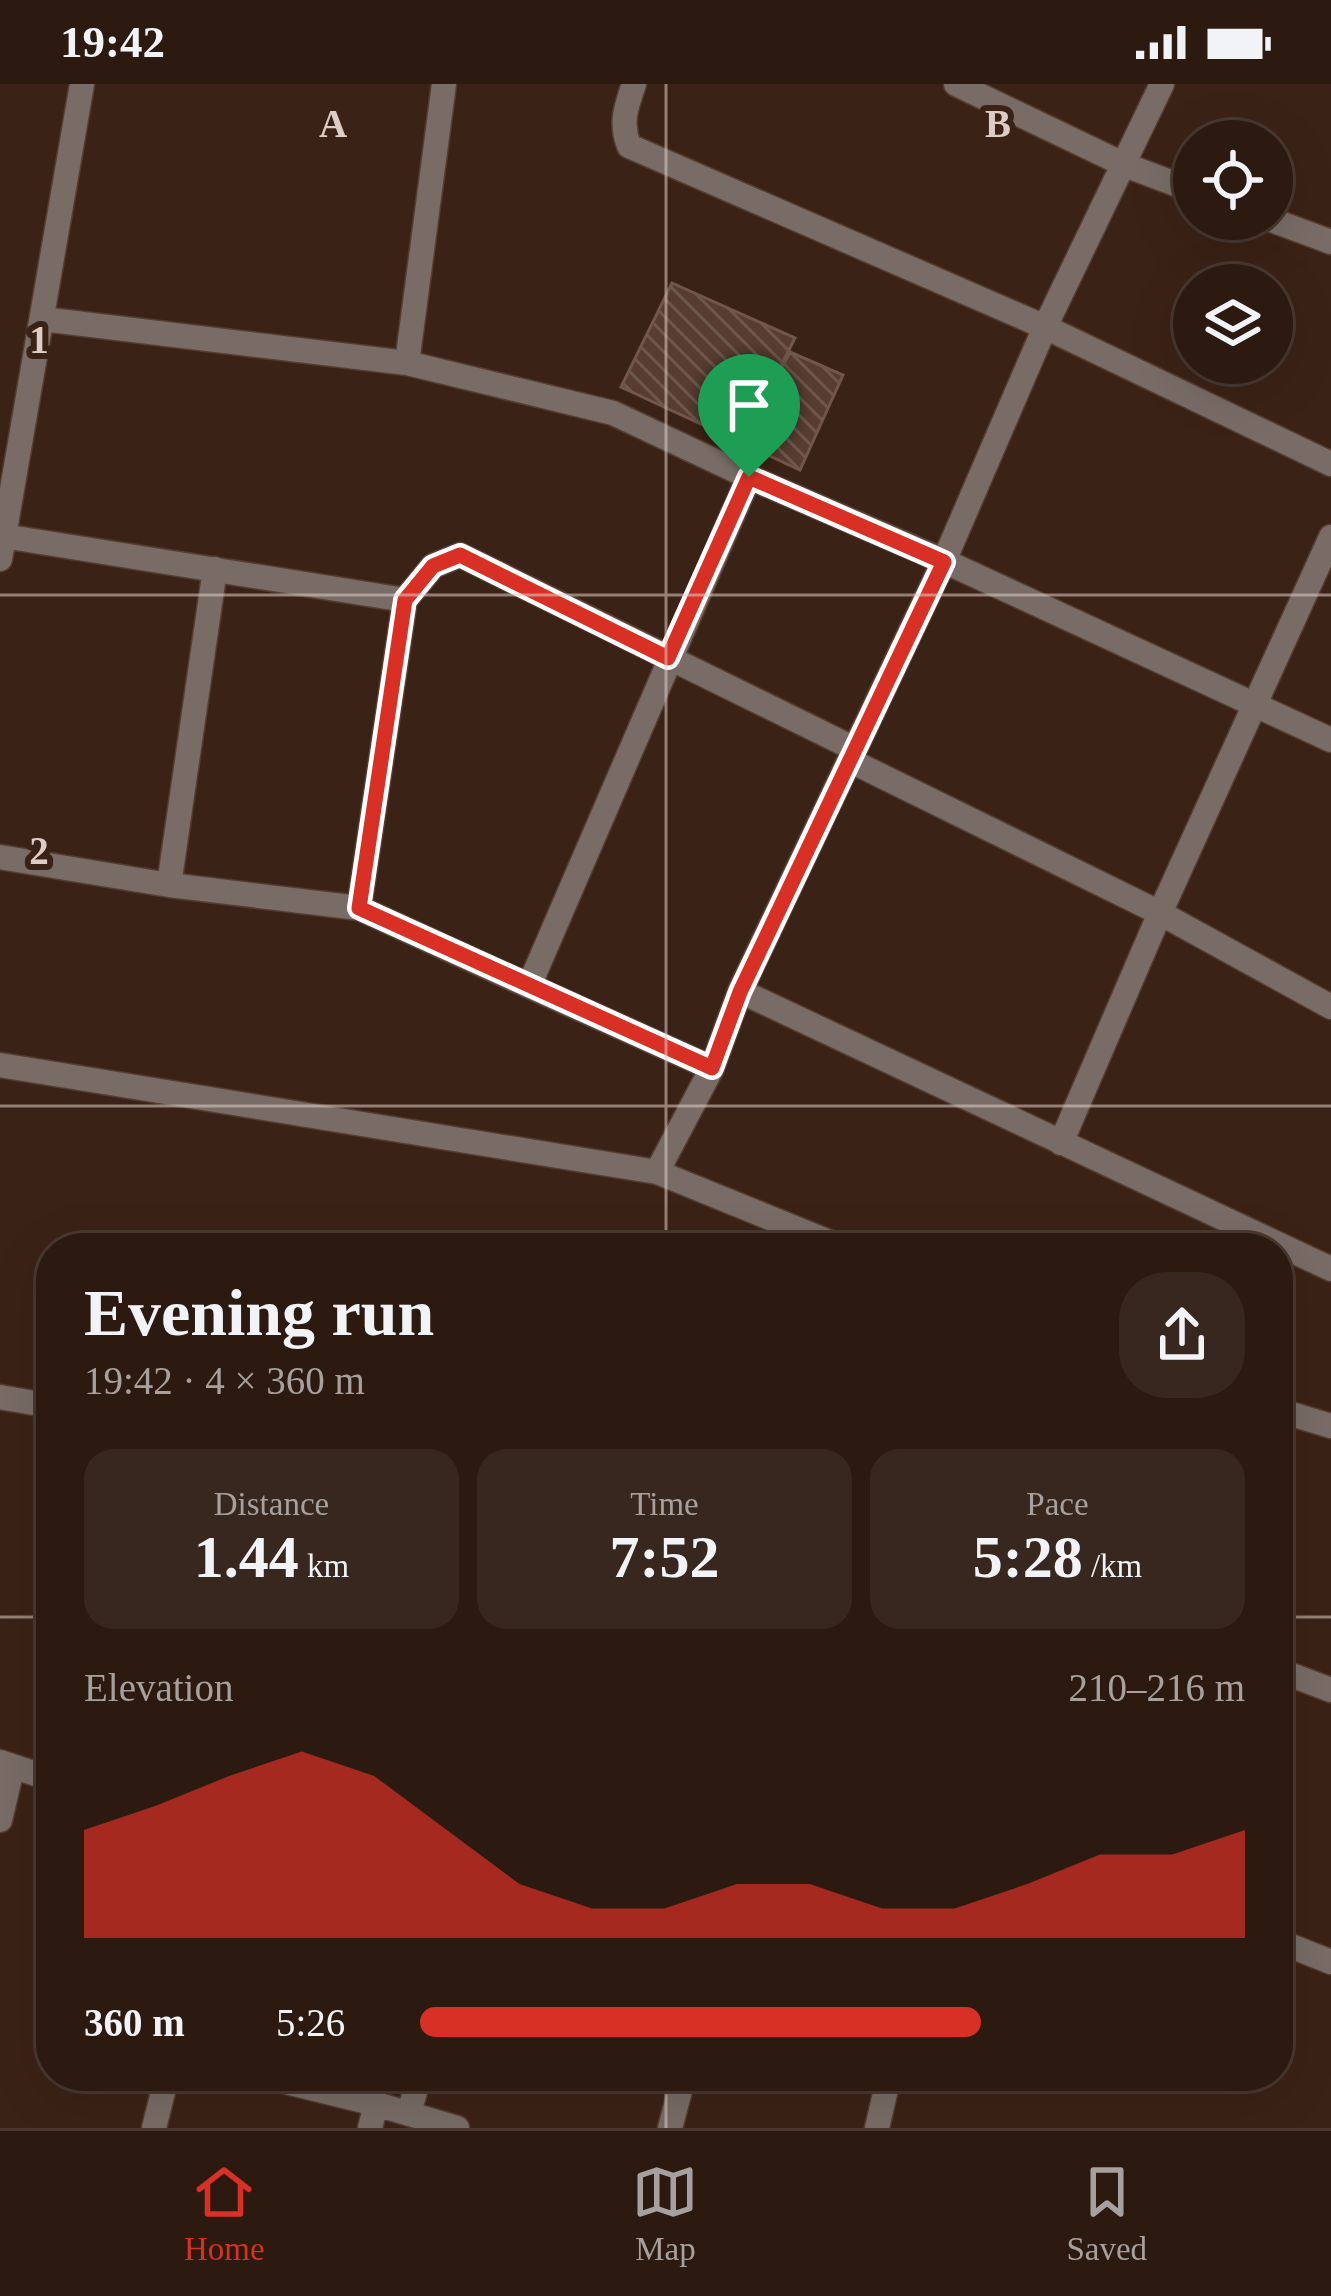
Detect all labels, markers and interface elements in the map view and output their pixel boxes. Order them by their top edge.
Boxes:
text: 19:42 [60,17,165,67]
text: A [319,102,347,145]
text: B [985,102,1011,145]
map controls [1173,120,1293,384]
button: locate [1173,120,1293,240]
button: layers [1173,264,1293,384]
text: 1 [29,318,49,361]
pin [698,354,800,477]
icon: arrive [716,372,782,438]
text: 2 [29,829,49,872]
button: share [1119,1272,1245,1398]
text: Evening run [84,1276,434,1349]
text: 19:42 · 4 × 360 m [84,1359,365,1402]
text: Distance [214,1486,329,1522]
text: Time [630,1486,699,1522]
text: Pace [1026,1486,1089,1522]
text: 1.44 [194,1524,299,1590]
text: 7:52 [610,1524,719,1590]
text: 5:28 [973,1524,1083,1590]
text: km [299,1548,349,1584]
text: /km [1083,1548,1142,1584]
text: Elevation [84,1666,233,1709]
text: 210–216 m [1068,1666,1245,1709]
text: 360 m [84,2001,185,2044]
text: 5:26 [276,2001,345,2044]
tab: Home [184,2159,265,2268]
tab: Map [632,2159,698,2268]
tab: Saved [1066,2159,1147,2268]

